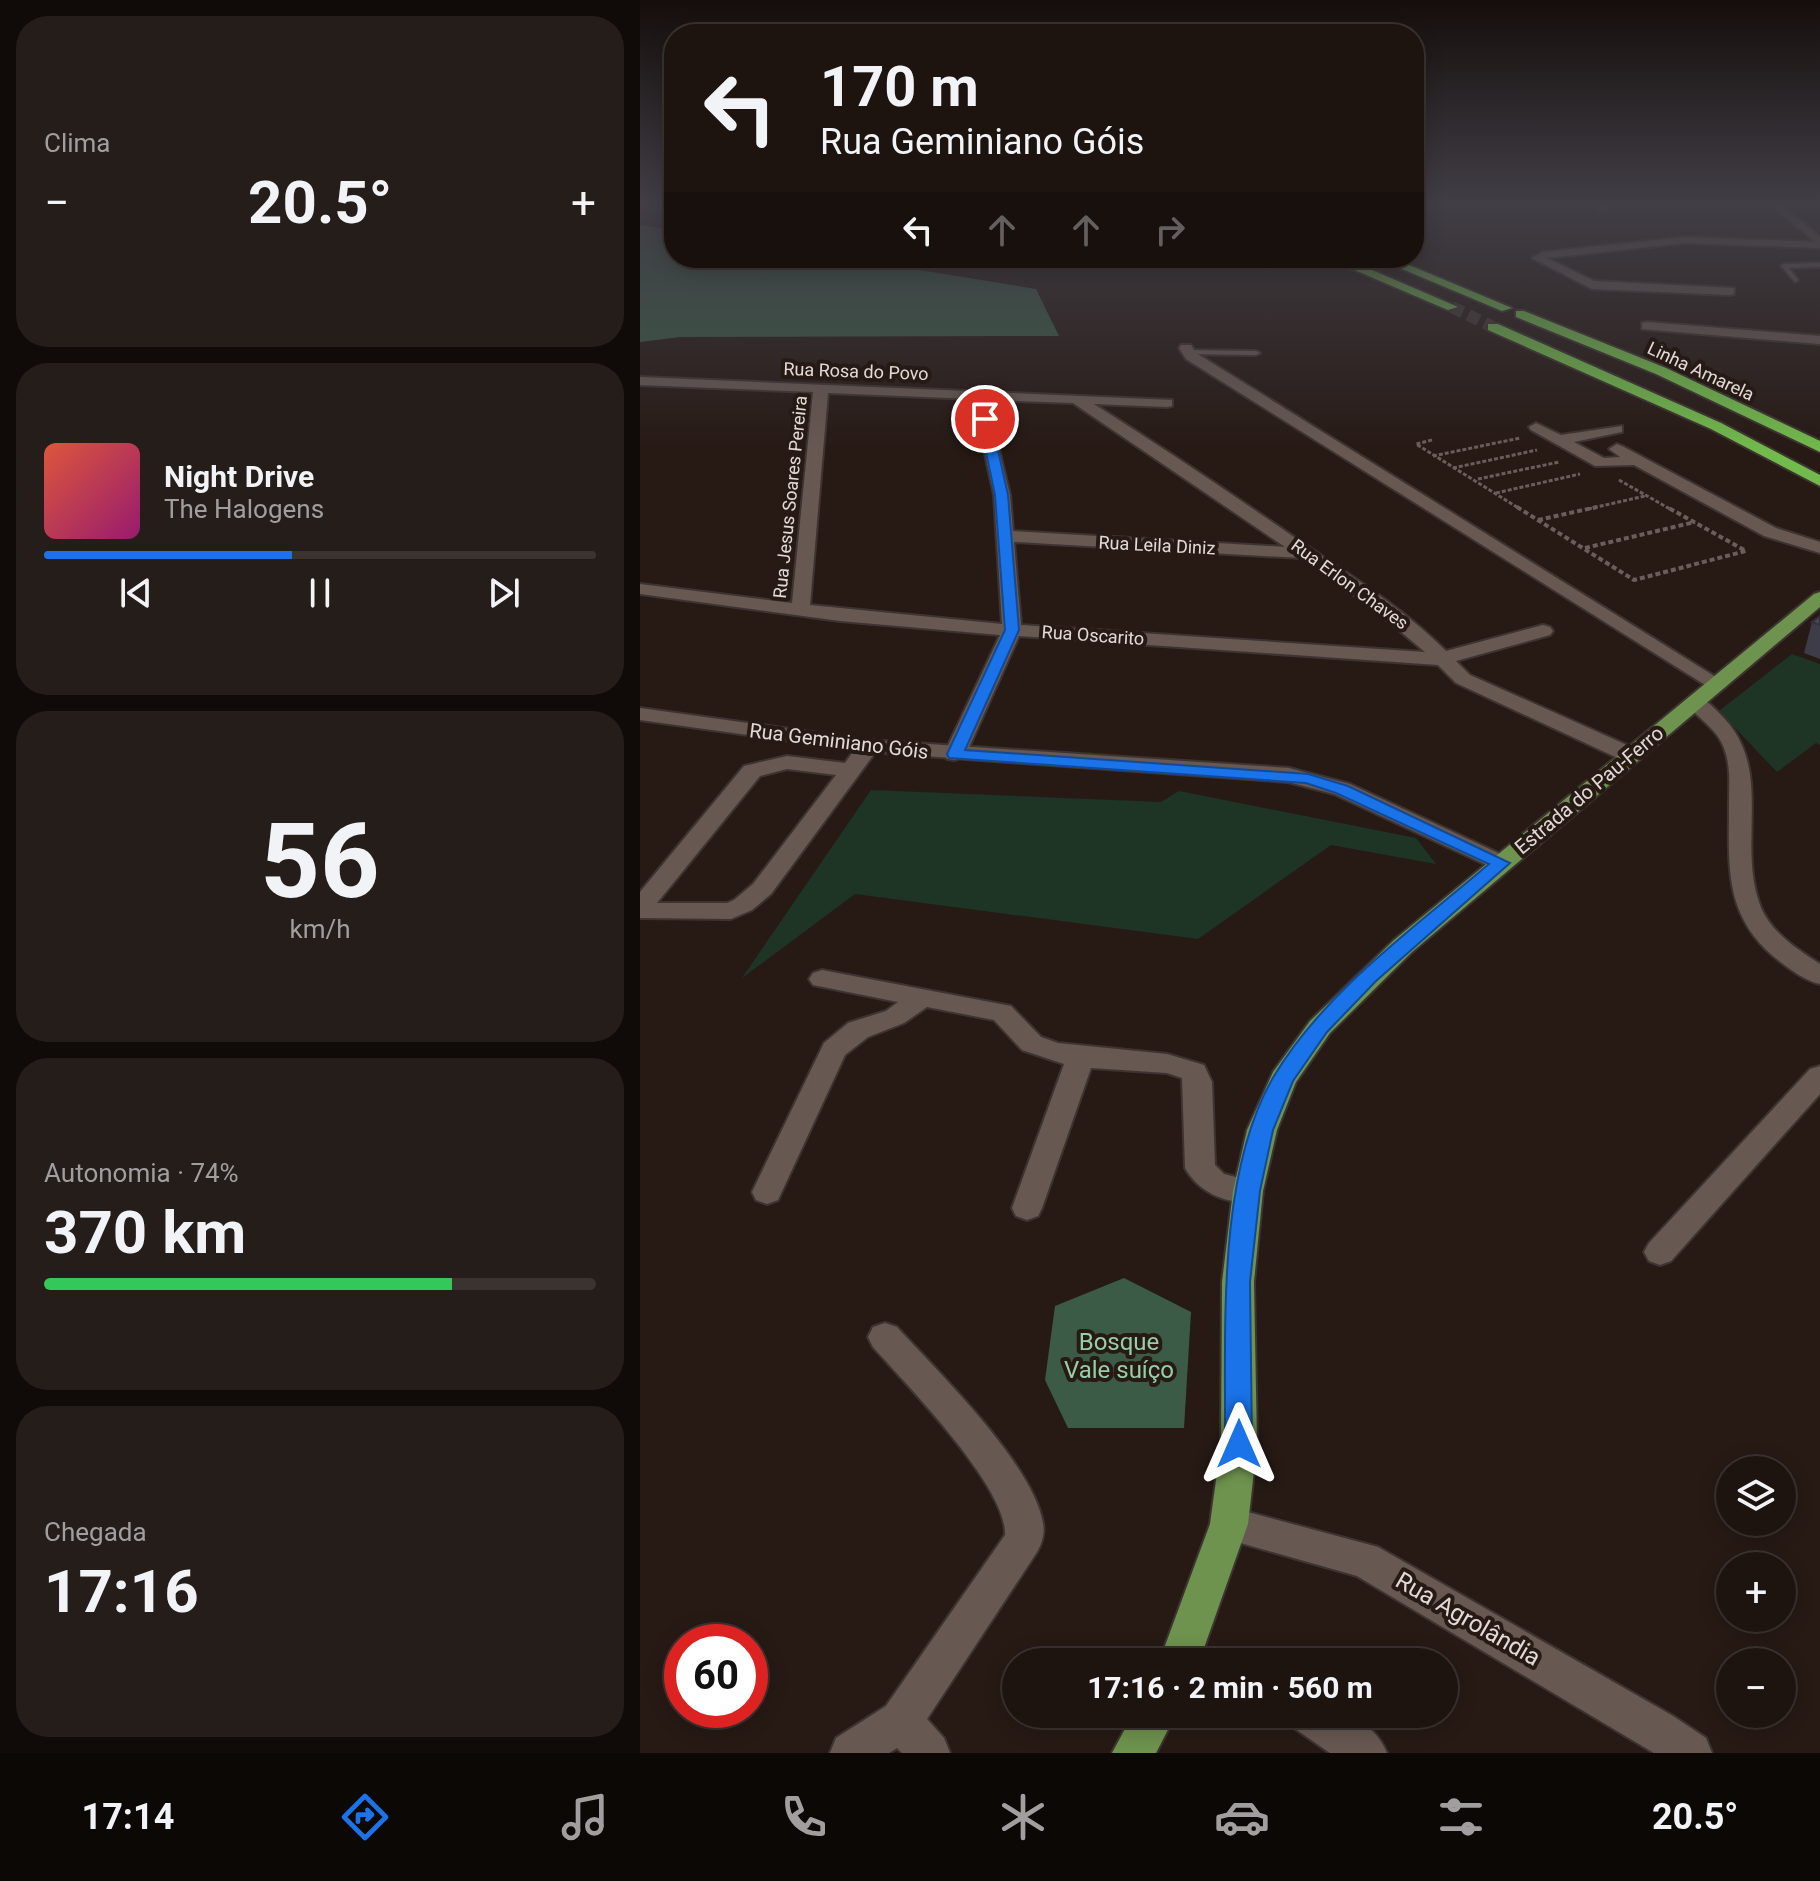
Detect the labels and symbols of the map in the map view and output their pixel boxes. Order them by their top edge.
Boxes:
street label: Linha Amarela [1644,337,1758,405]
street label: Rua Rosa do Povo [783,358,929,384]
pin [951,385,1019,453]
street label: Rua Jesus Soares Pereira [769,395,811,599]
street label: Rua Leila Diniz [1098,531,1216,559]
street label: Rua Erlon Chaves [1287,535,1413,633]
street label: Rua Oscarito [1041,621,1145,649]
street label: Rua Geminiano Góis [748,718,930,764]
street label: Estrada do Pau-Ferro [1510,721,1668,859]
park label: Bosque Vale suíço [1064,1328,1174,1384]
position arrow [1197,1402,1281,1486]
street label: Rua Agrolândia [1391,1566,1545,1672]
speed limit sign: 60 [664,1624,768,1728]

